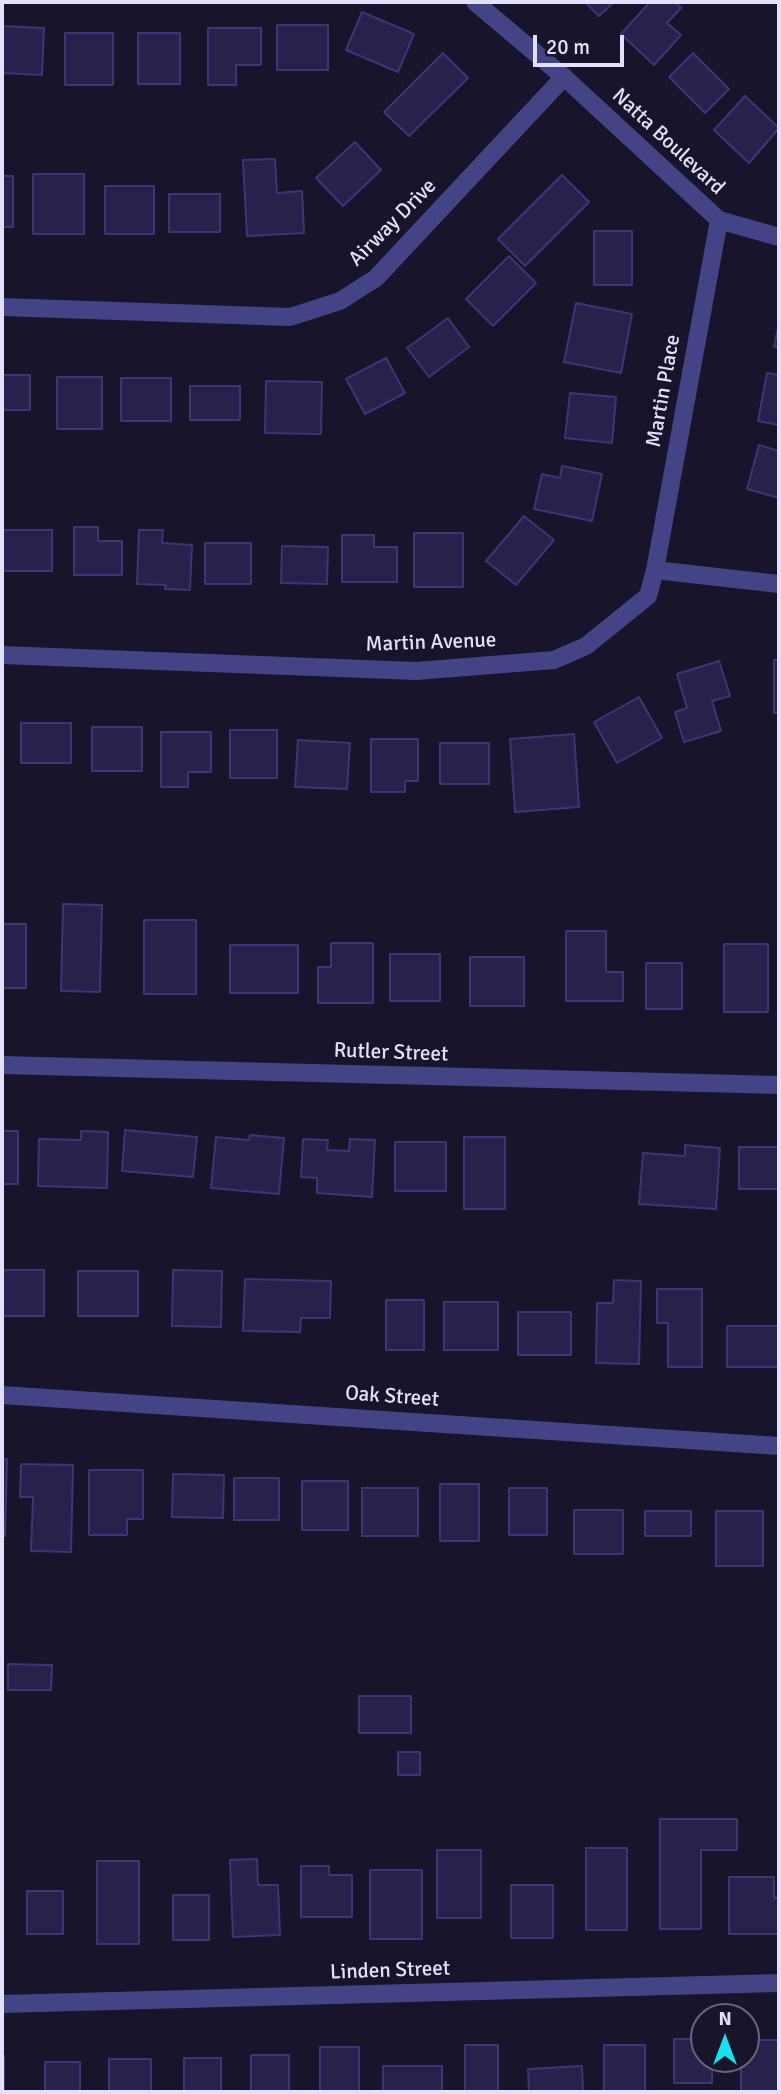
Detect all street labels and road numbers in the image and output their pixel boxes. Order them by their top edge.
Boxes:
street label: Natta Boulevard [606,83,730,201]
street label: Airway Drive [344,174,442,272]
street label: Martin Place [642,333,686,449]
street label: Martin Avenue [365,628,497,658]
street label: Rutler Street [333,1038,449,1068]
street label: Oak Street [344,1381,440,1413]
street label: Linden Street [330,1956,450,1986]

